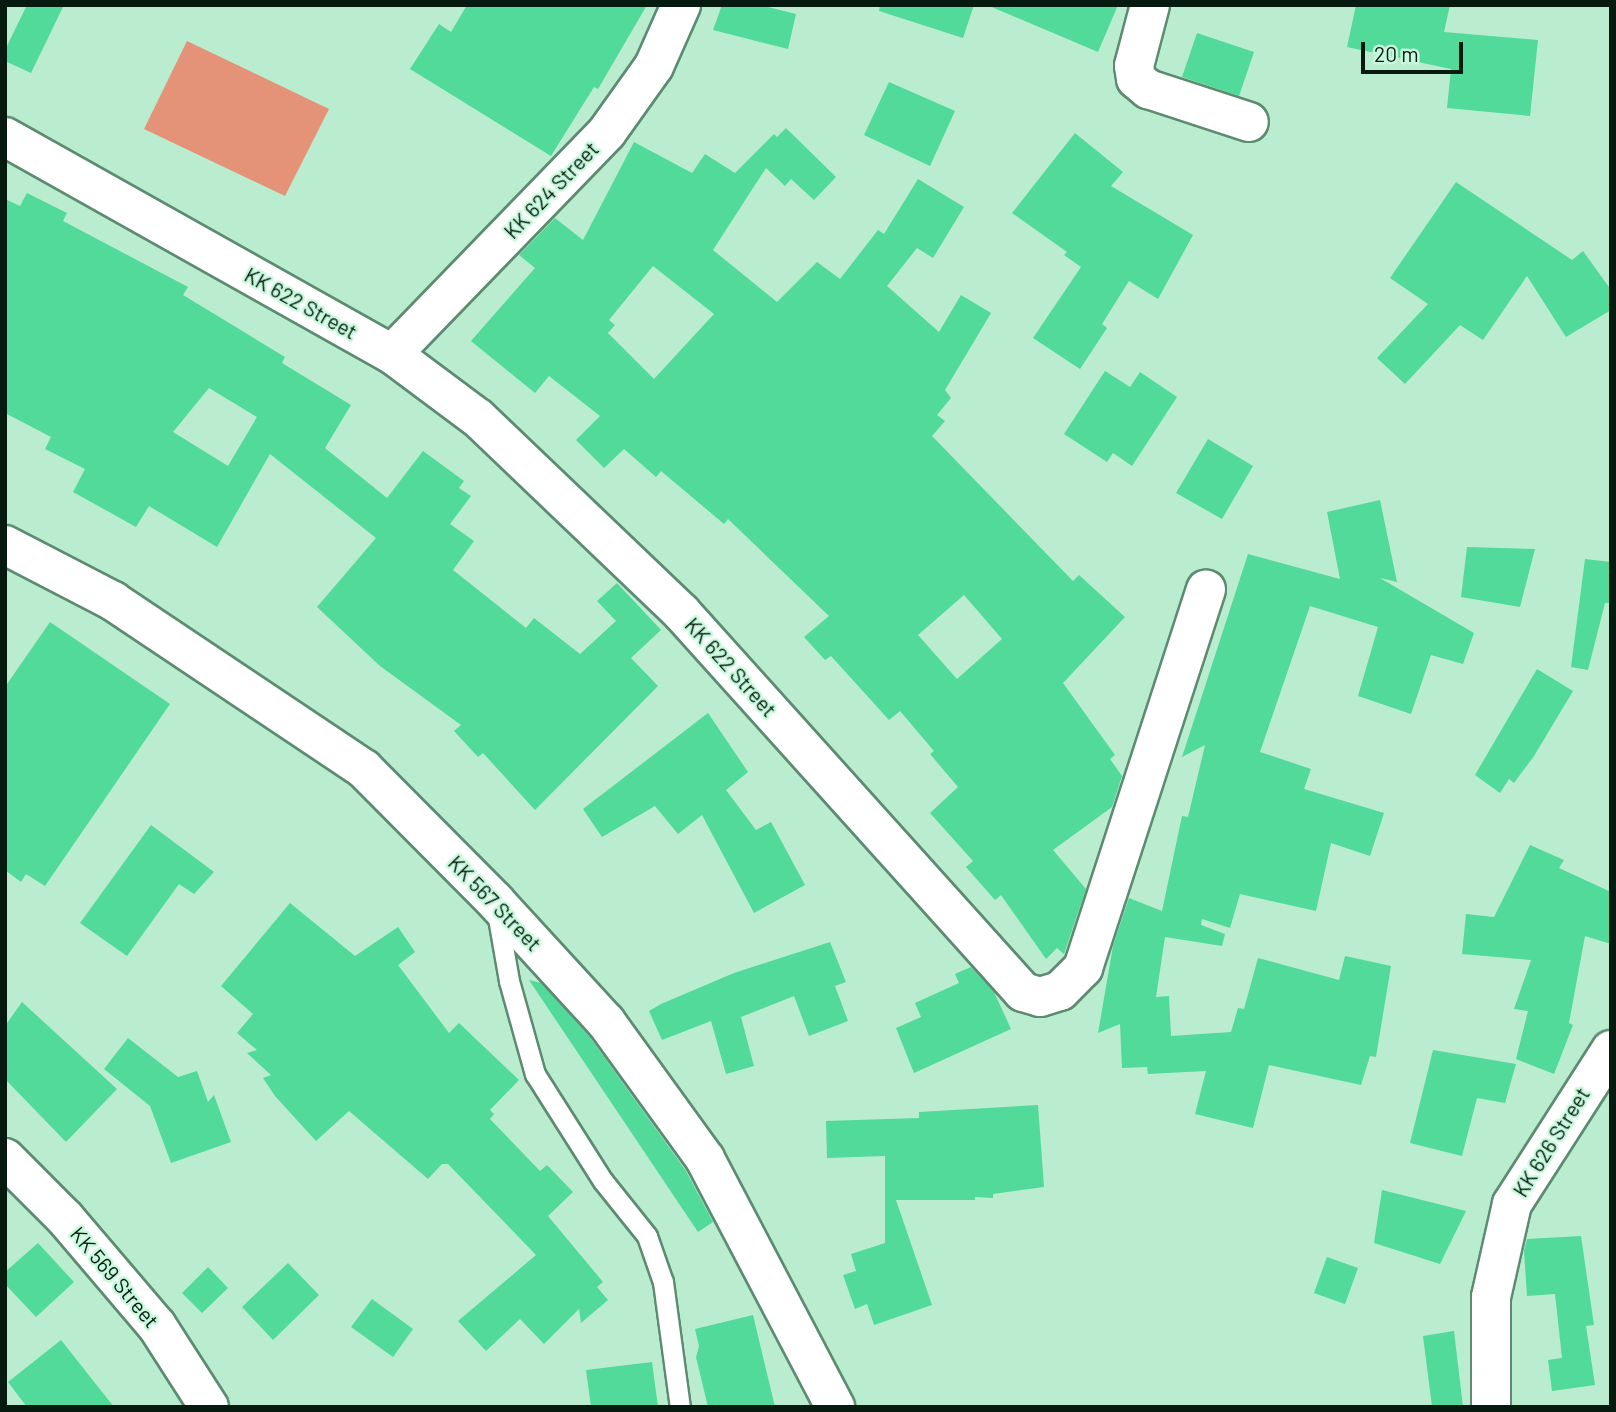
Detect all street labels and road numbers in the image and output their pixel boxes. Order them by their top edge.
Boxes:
street label: KK 624 Street [499,136,603,244]
street label: KK 622 Street [240,262,362,344]
street label: KK 622 Street [680,612,782,722]
street label: KK 567 Street [443,850,547,956]
street label: KK 626 Street [1507,1083,1595,1201]
street label: KK 569 Street [66,1221,164,1333]

